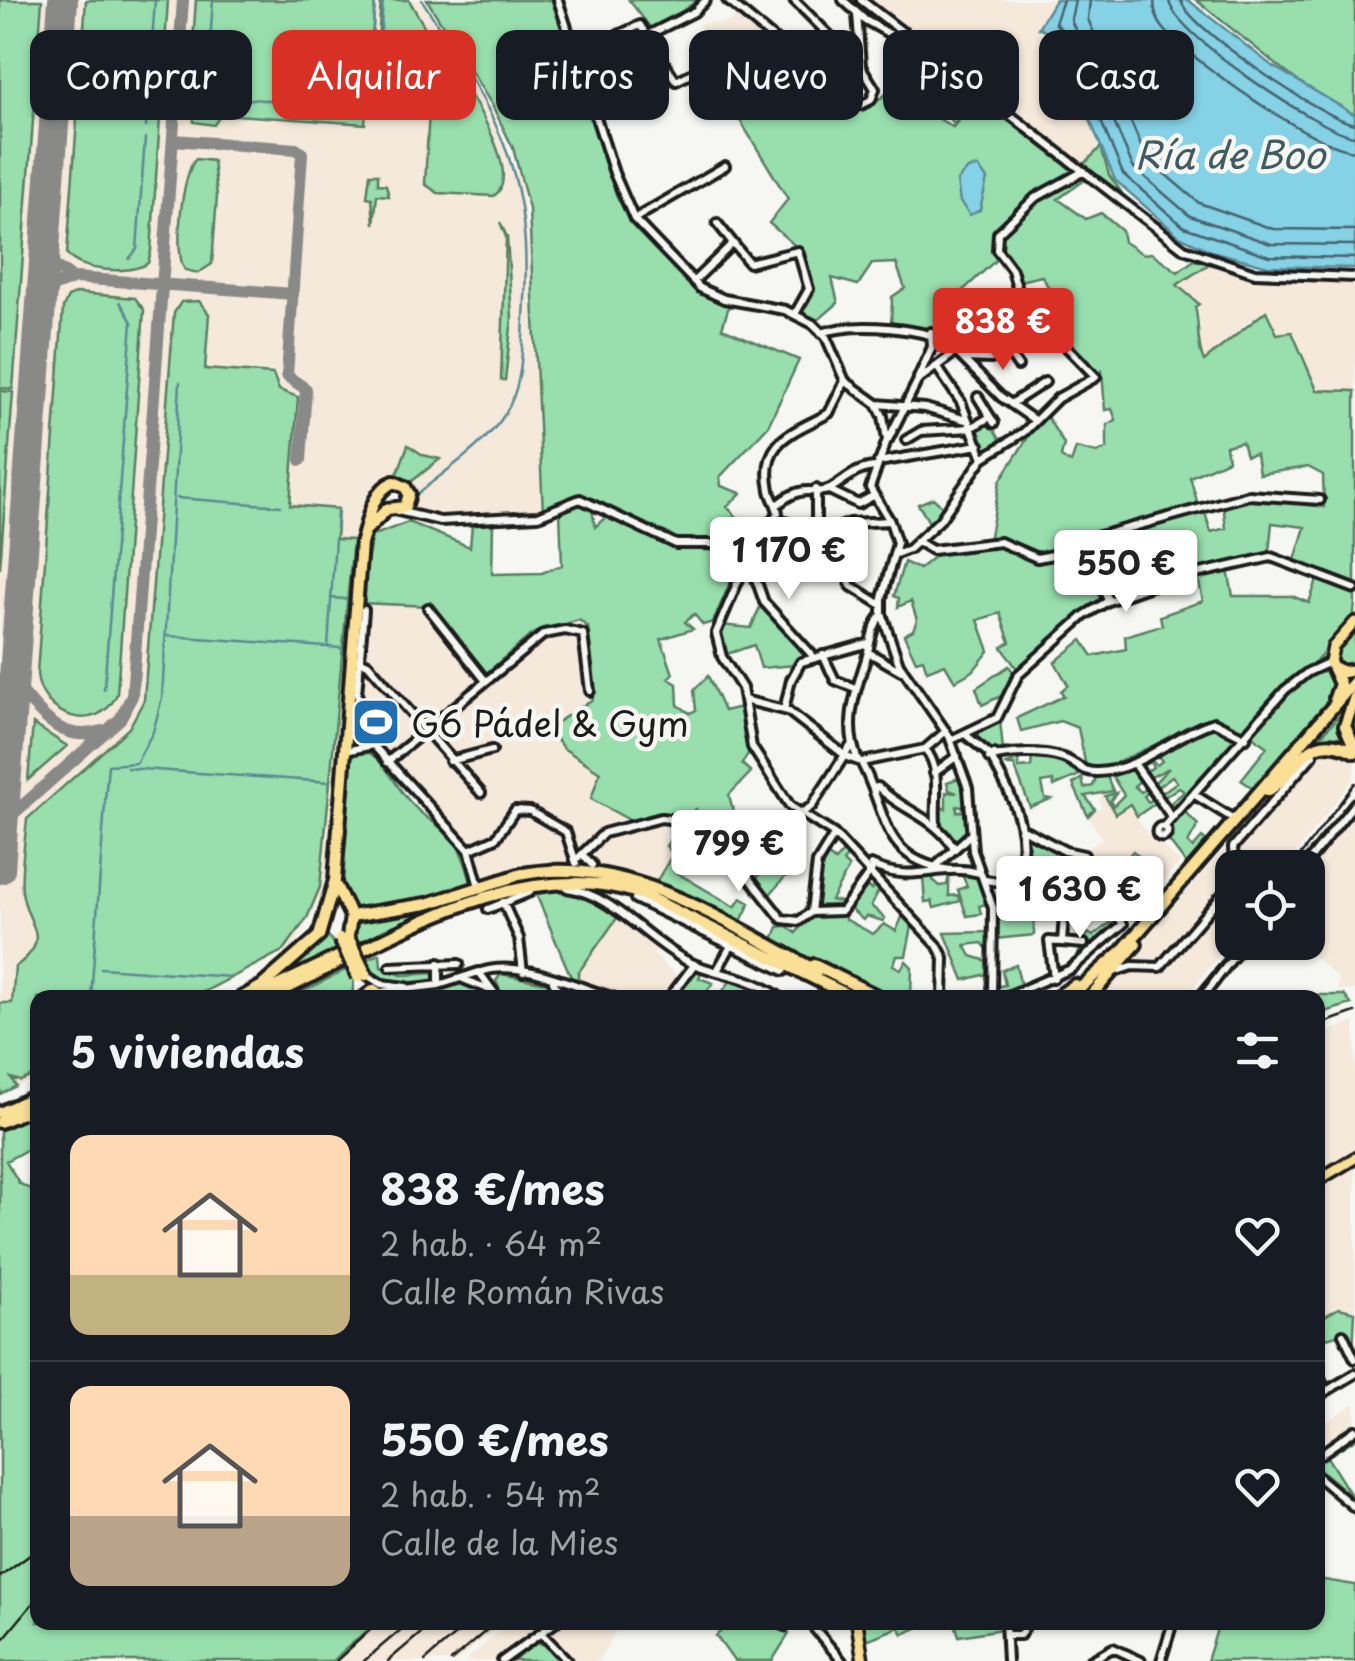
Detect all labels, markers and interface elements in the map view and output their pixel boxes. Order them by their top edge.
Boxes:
chip: Comprar [30,30,252,120]
chip: Alquilar [272,30,476,120]
chip: Filtros [496,30,669,120]
chip: Nuevo [689,30,863,120]
chip: Piso [883,30,1019,120]
chip: Casa [1039,30,1194,120]
water label: Ría de Boo [1135,125,1328,182]
pin: 838 € [933,288,1073,373]
text: 838 € [955,296,1051,344]
pin: 1 170 € [697,517,881,602]
text: 1 170 € [732,525,846,573]
pin: 550 € [1056,530,1196,615]
text: 550 € [1076,538,1176,586]
sports icon: G6 Pádel & Gym [350,696,402,748]
place label: G6 Pádel & Gym [411,696,689,749]
pin: 799 € [669,810,809,895]
text: 799 € [693,818,785,866]
map controls [1215,850,1325,960]
button: locate [1215,850,1325,960]
pin: 1 630 € [988,856,1172,941]
text: 1 630 € [1018,864,1142,912]
text: 5 viviendas [70,1019,304,1082]
icon: filters [1230,1023,1285,1078]
text: 838 €/mes [380,1156,605,1219]
icon: home [150,1175,270,1295]
icon: heart [1230,1208,1285,1263]
text: 2 hab. · 64 m² [380,1219,602,1267]
text: Calle Román Rivas [380,1267,664,1315]
text: 550 €/mes [380,1407,609,1470]
icon: home [150,1426,270,1546]
icon: heart [1230,1459,1285,1514]
text: 2 hab. · 54 m² [380,1470,601,1518]
text: Calle de la Mies [380,1518,618,1566]

